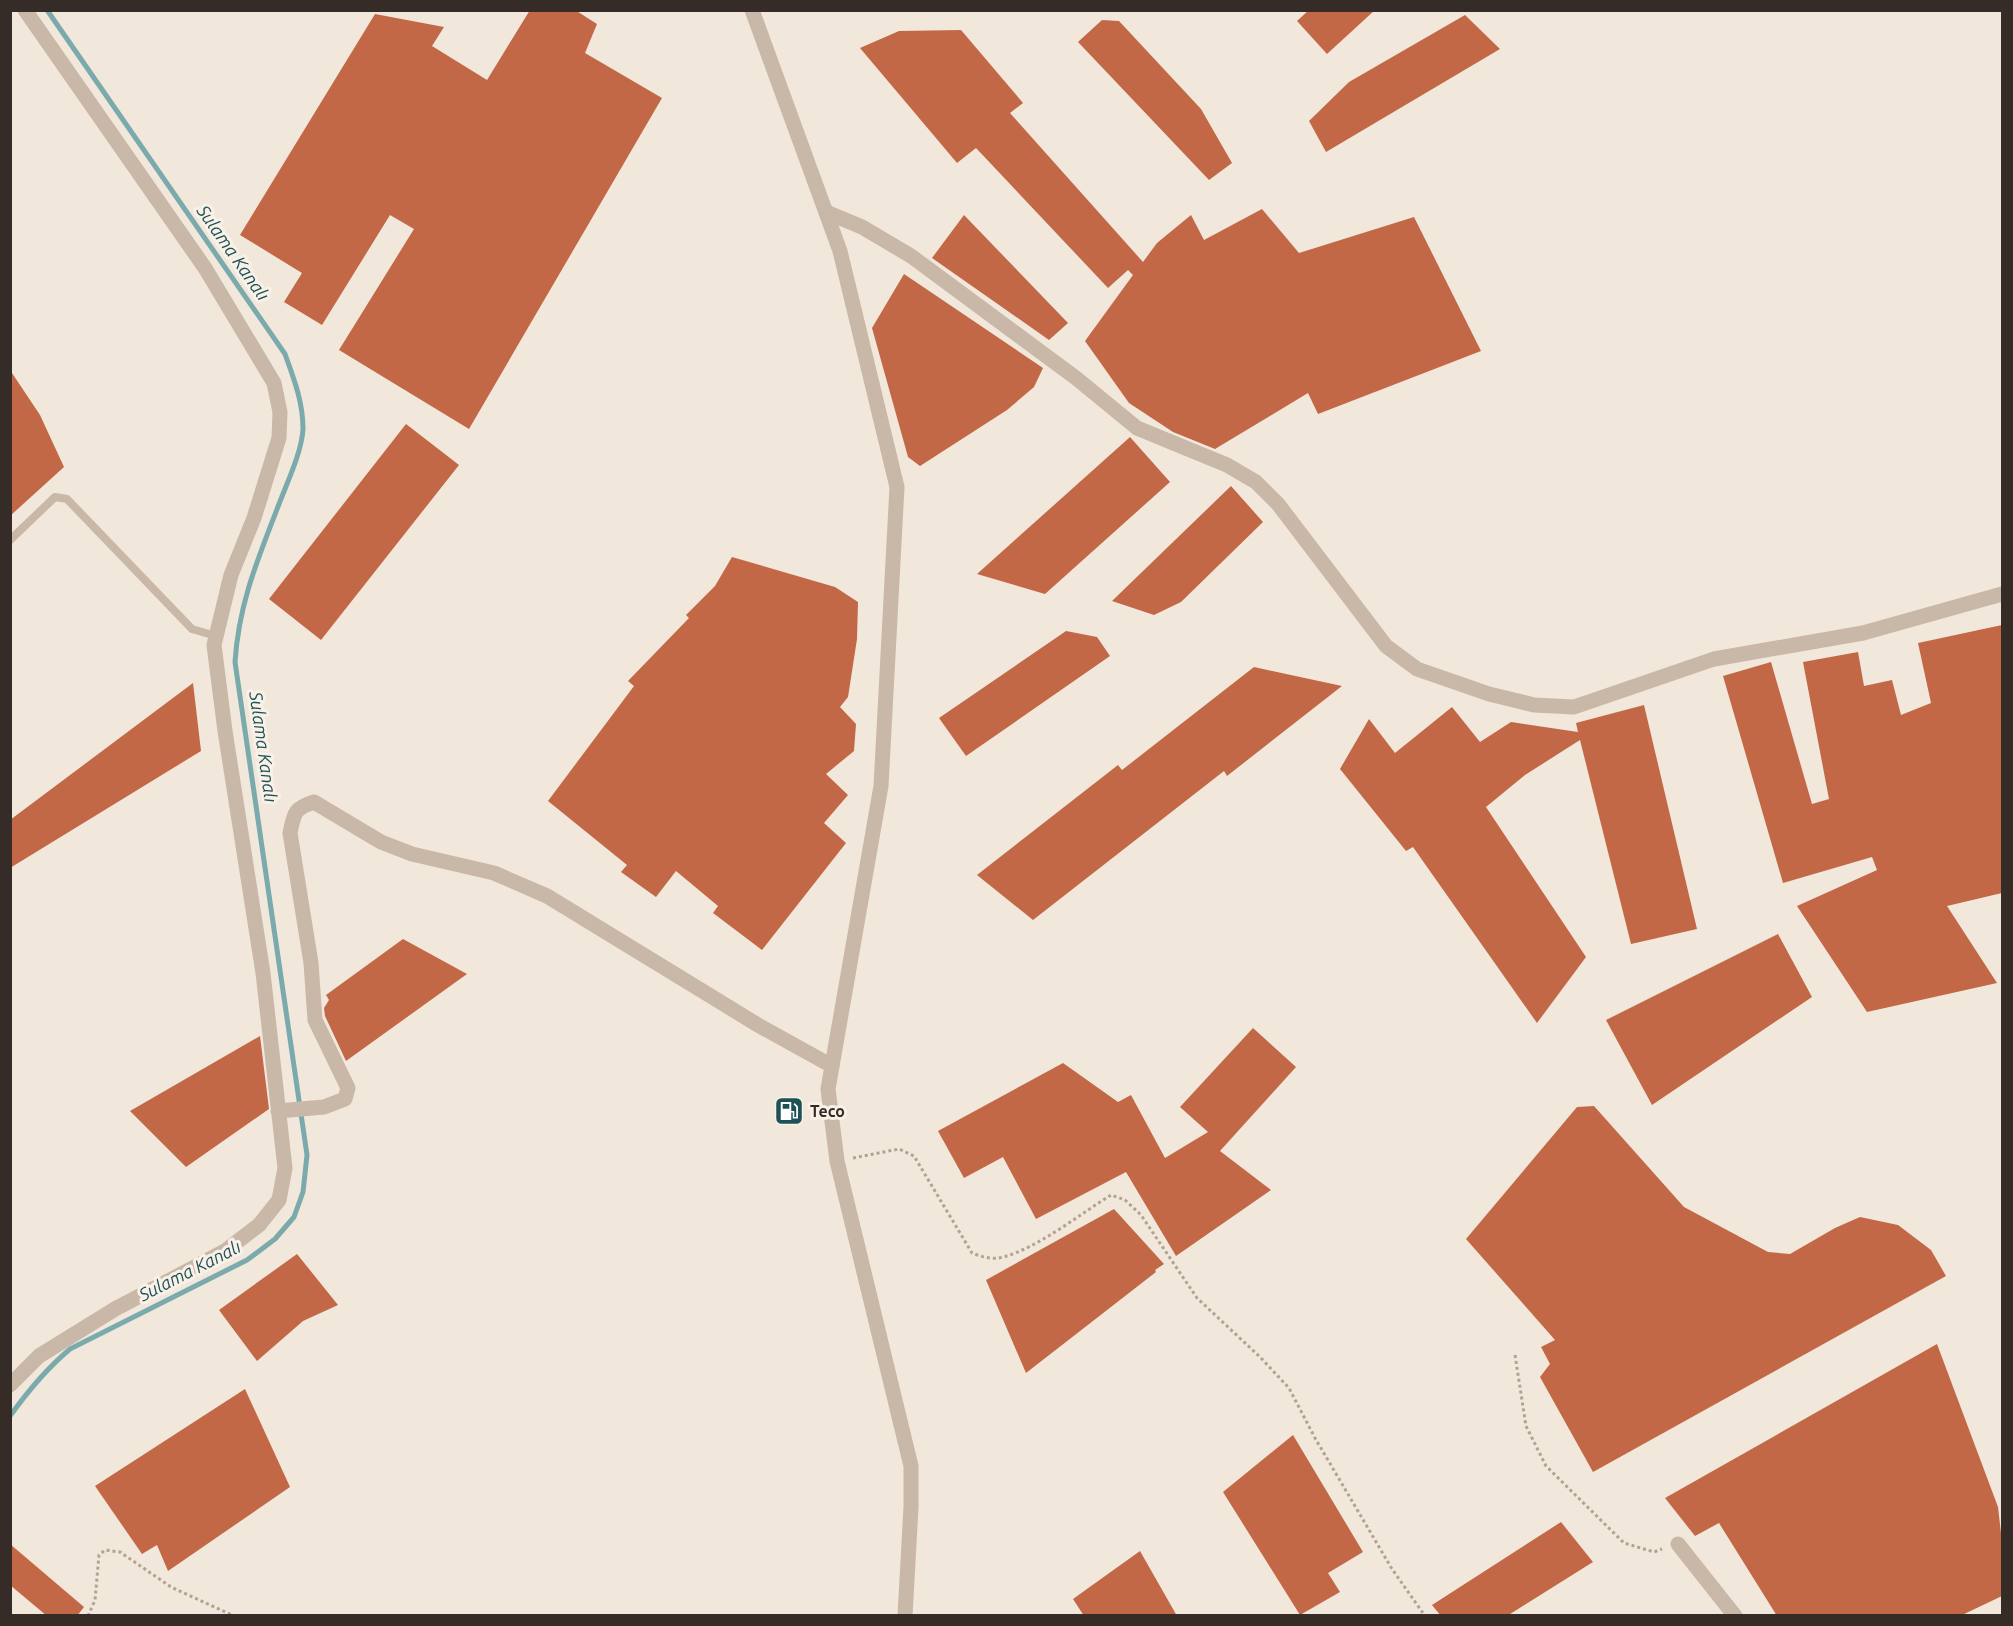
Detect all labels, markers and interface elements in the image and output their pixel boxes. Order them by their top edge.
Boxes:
water label: Sulama Kanalı [193,200,274,304]
water label: Sulama Kanalı [246,689,282,804]
fuel station icon: Teco [773,1095,805,1127]
place label: Teco [810,1102,845,1120]
water label: Sulama Kanalı [134,1236,244,1305]

